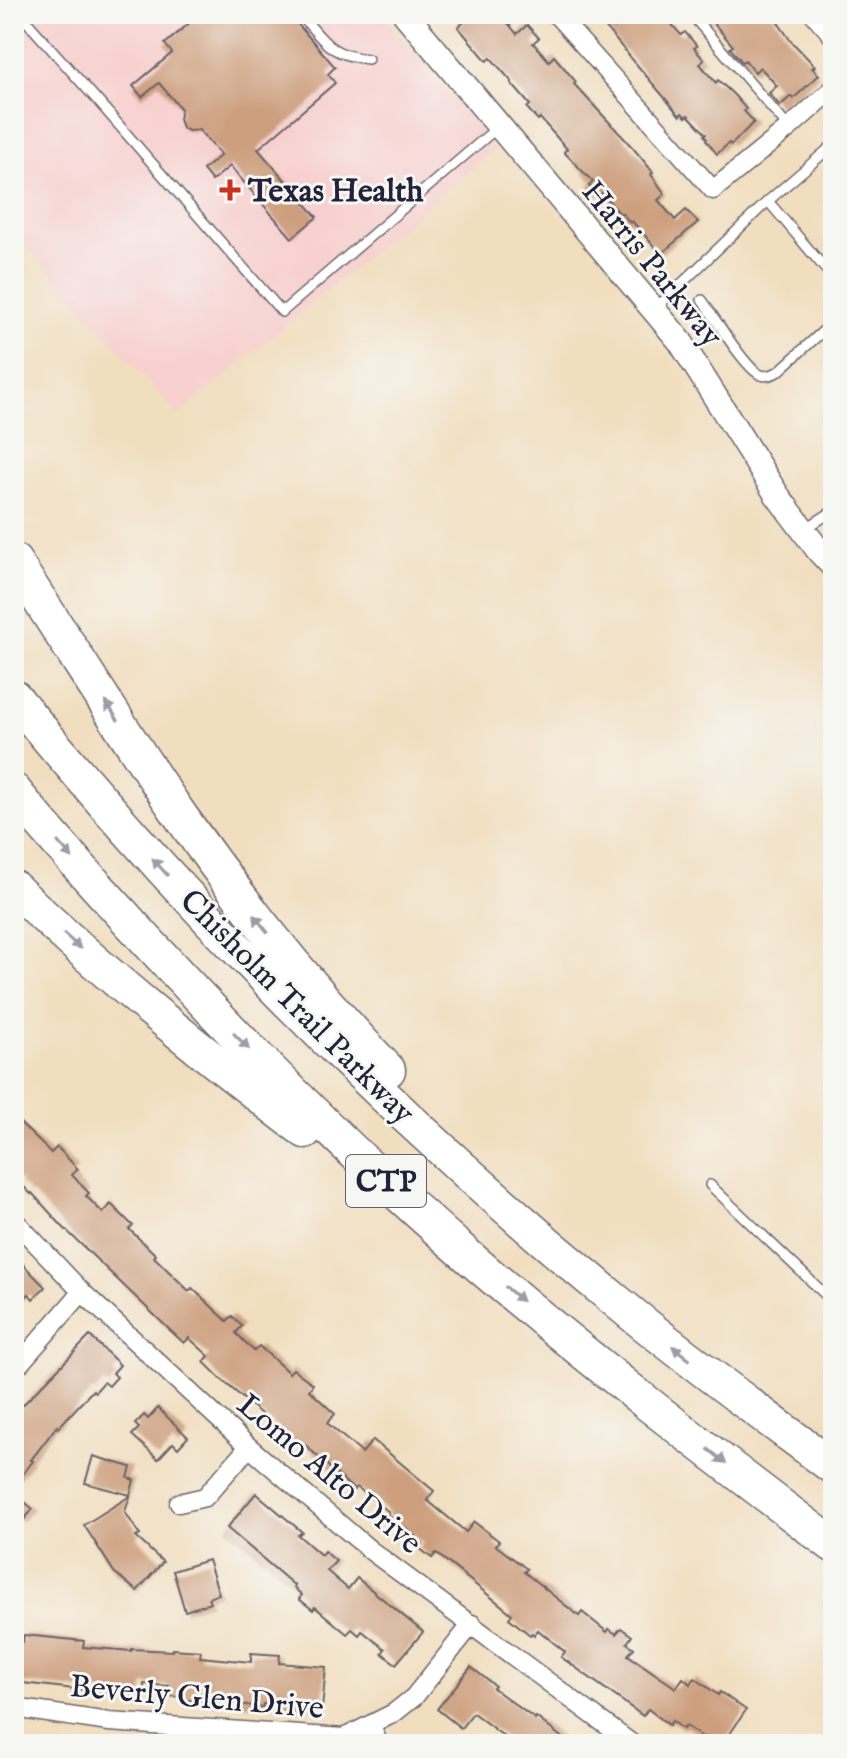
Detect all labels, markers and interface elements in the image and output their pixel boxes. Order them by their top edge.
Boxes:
place label: Texas Health [247,172,424,213]
street label: Harris Parkway [571,173,731,356]
marker: Texas Health [219,179,241,201]
one-way arrow [105,701,120,722]
one-way arrow [55,841,73,860]
one-way arrow [152,858,170,877]
street label: Chisholm Trail Parkway [170,882,423,1134]
one-way arrow [253,914,270,934]
one-way arrow [62,931,81,949]
one-way arrow [231,1031,250,1050]
road number: CTP [346,1155,426,1207]
one-way arrow [504,1285,524,1302]
one-way arrow [671,1345,691,1361]
street label: Lomo Alto Drive [227,1386,429,1564]
one-way arrow [707,1448,727,1464]
street label: Beverly Glen Drive [68,1667,325,1730]

